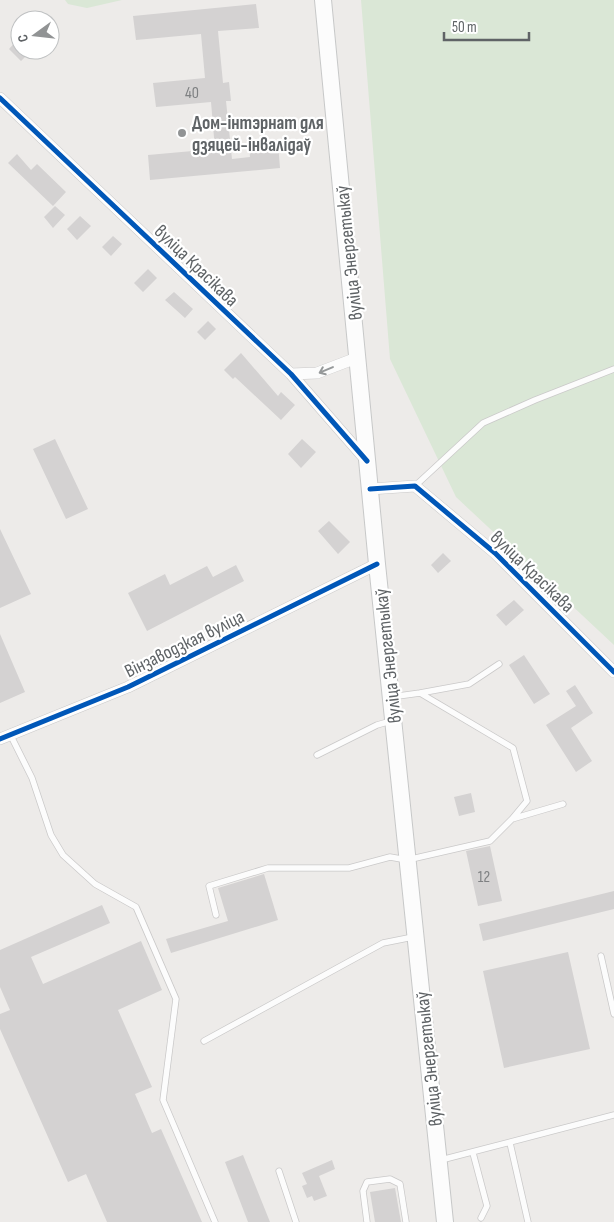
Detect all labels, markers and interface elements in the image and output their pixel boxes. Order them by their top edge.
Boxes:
north arrow [10,10,60,60]
scale bar [444,10,529,42]
text: 50 m [452,18,477,37]
text: С [14,33,32,44]
house number: 40 [185,84,199,103]
place label: Дом-інтэрнат для дзяцей-інвалідаў [192,112,324,157]
marker: Дом-інтэрнат для дзяцей-інвалідаў [176,127,188,139]
street label: вуліца Энергетыкаў [331,184,368,321]
street label: вуліца Красікава [149,220,243,312]
one-way arrow [319,365,334,375]
street label: вуліца Красікава [485,526,579,618]
street label: вуліца Энергетыкаў [370,587,407,724]
street label: Вінзаводзкая вуліца [121,605,248,683]
house number: 12 [478,868,490,887]
street label: вуліца Энергетыкаў [411,990,448,1127]

